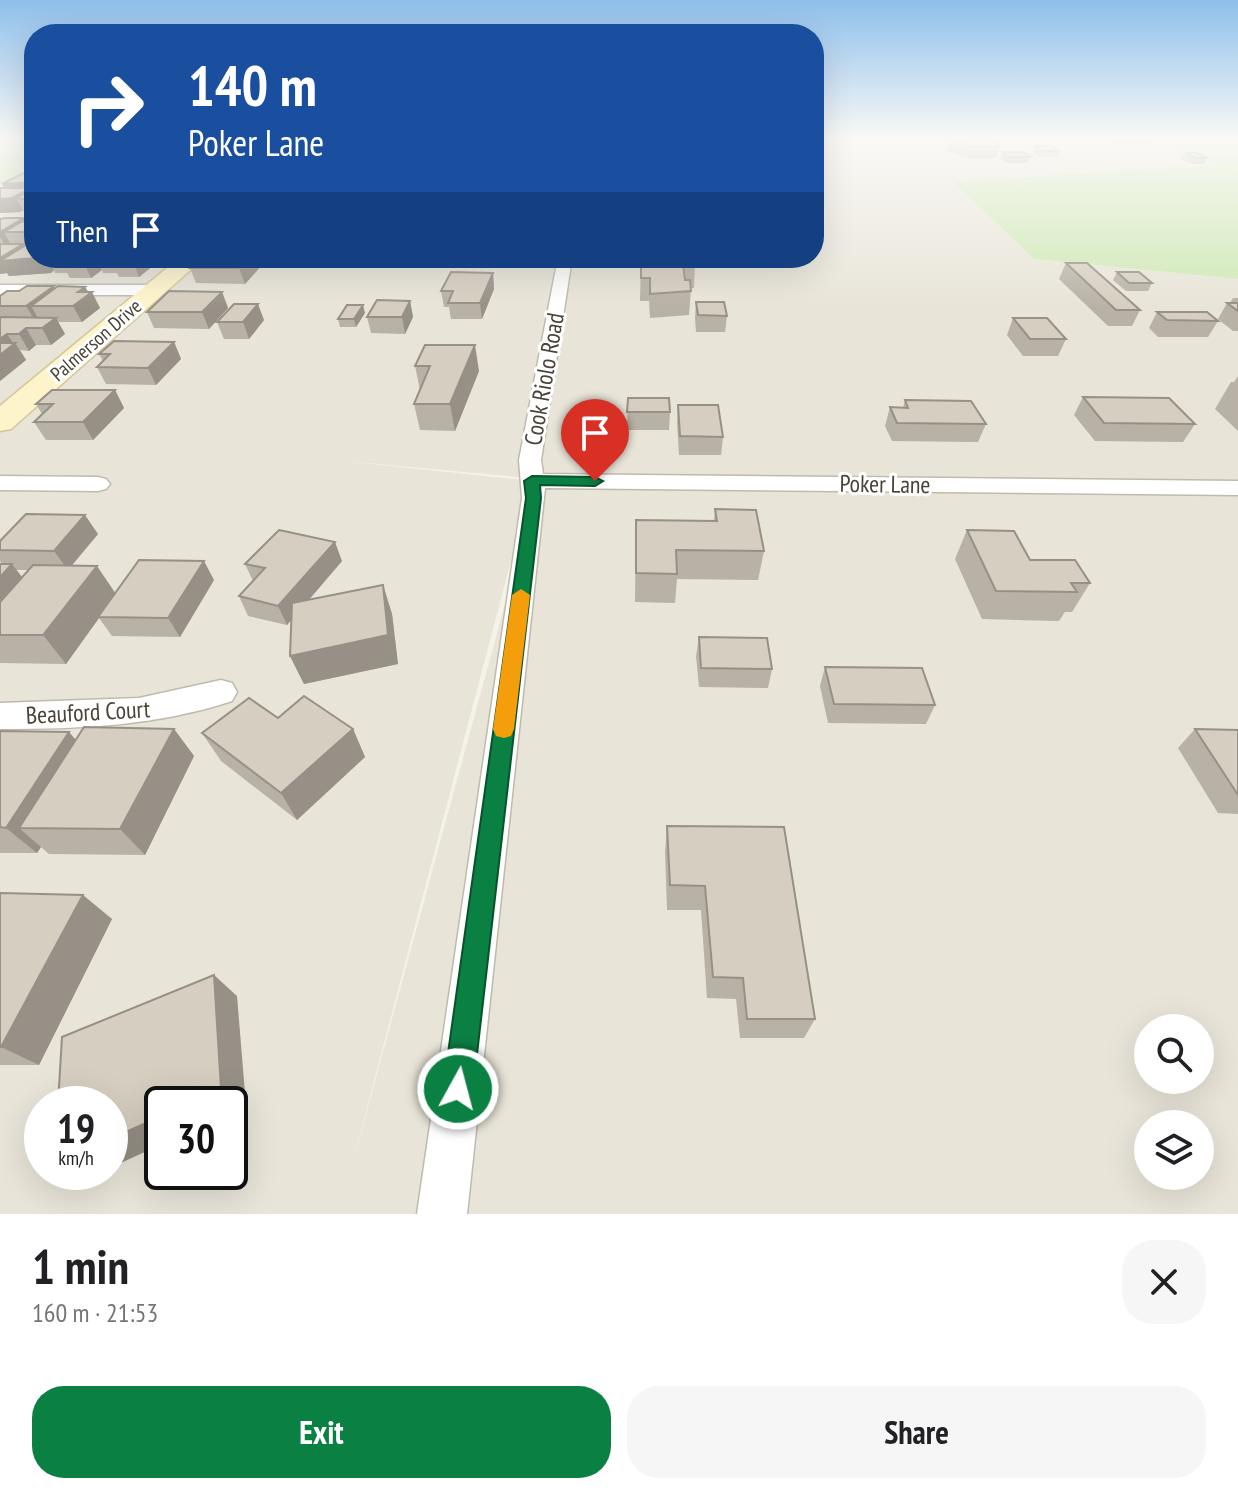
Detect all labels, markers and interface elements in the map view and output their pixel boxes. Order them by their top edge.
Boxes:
text: 140 m [188,49,317,121]
icon: right [56,56,160,160]
text: Poker Lane [188,119,324,166]
icon: arrive [124,208,168,252]
text: Then [56,211,108,250]
street label: Palmerson Drive [45,293,147,387]
street label: Cook Riolo Road [517,310,571,448]
pin [561,399,629,481]
icon: arrive [573,411,617,455]
street label: Poker Lane [839,468,931,500]
street label: Beauford Court [25,693,151,731]
map controls [1134,1014,1214,1190]
button: search [1134,1014,1214,1094]
position arrow [416,1047,500,1131]
speed limit sign: 30 [144,1086,248,1190]
text: 19 [57,1102,95,1154]
button: layers [1134,1110,1214,1190]
text: km/h [58,1145,94,1171]
text: 1 min [32,1235,129,1297]
button: close [1122,1240,1206,1324]
text: 160 m · 21:53 [32,1296,158,1329]
button: Exit [32,1386,611,1478]
button: Share [627,1386,1206,1478]

